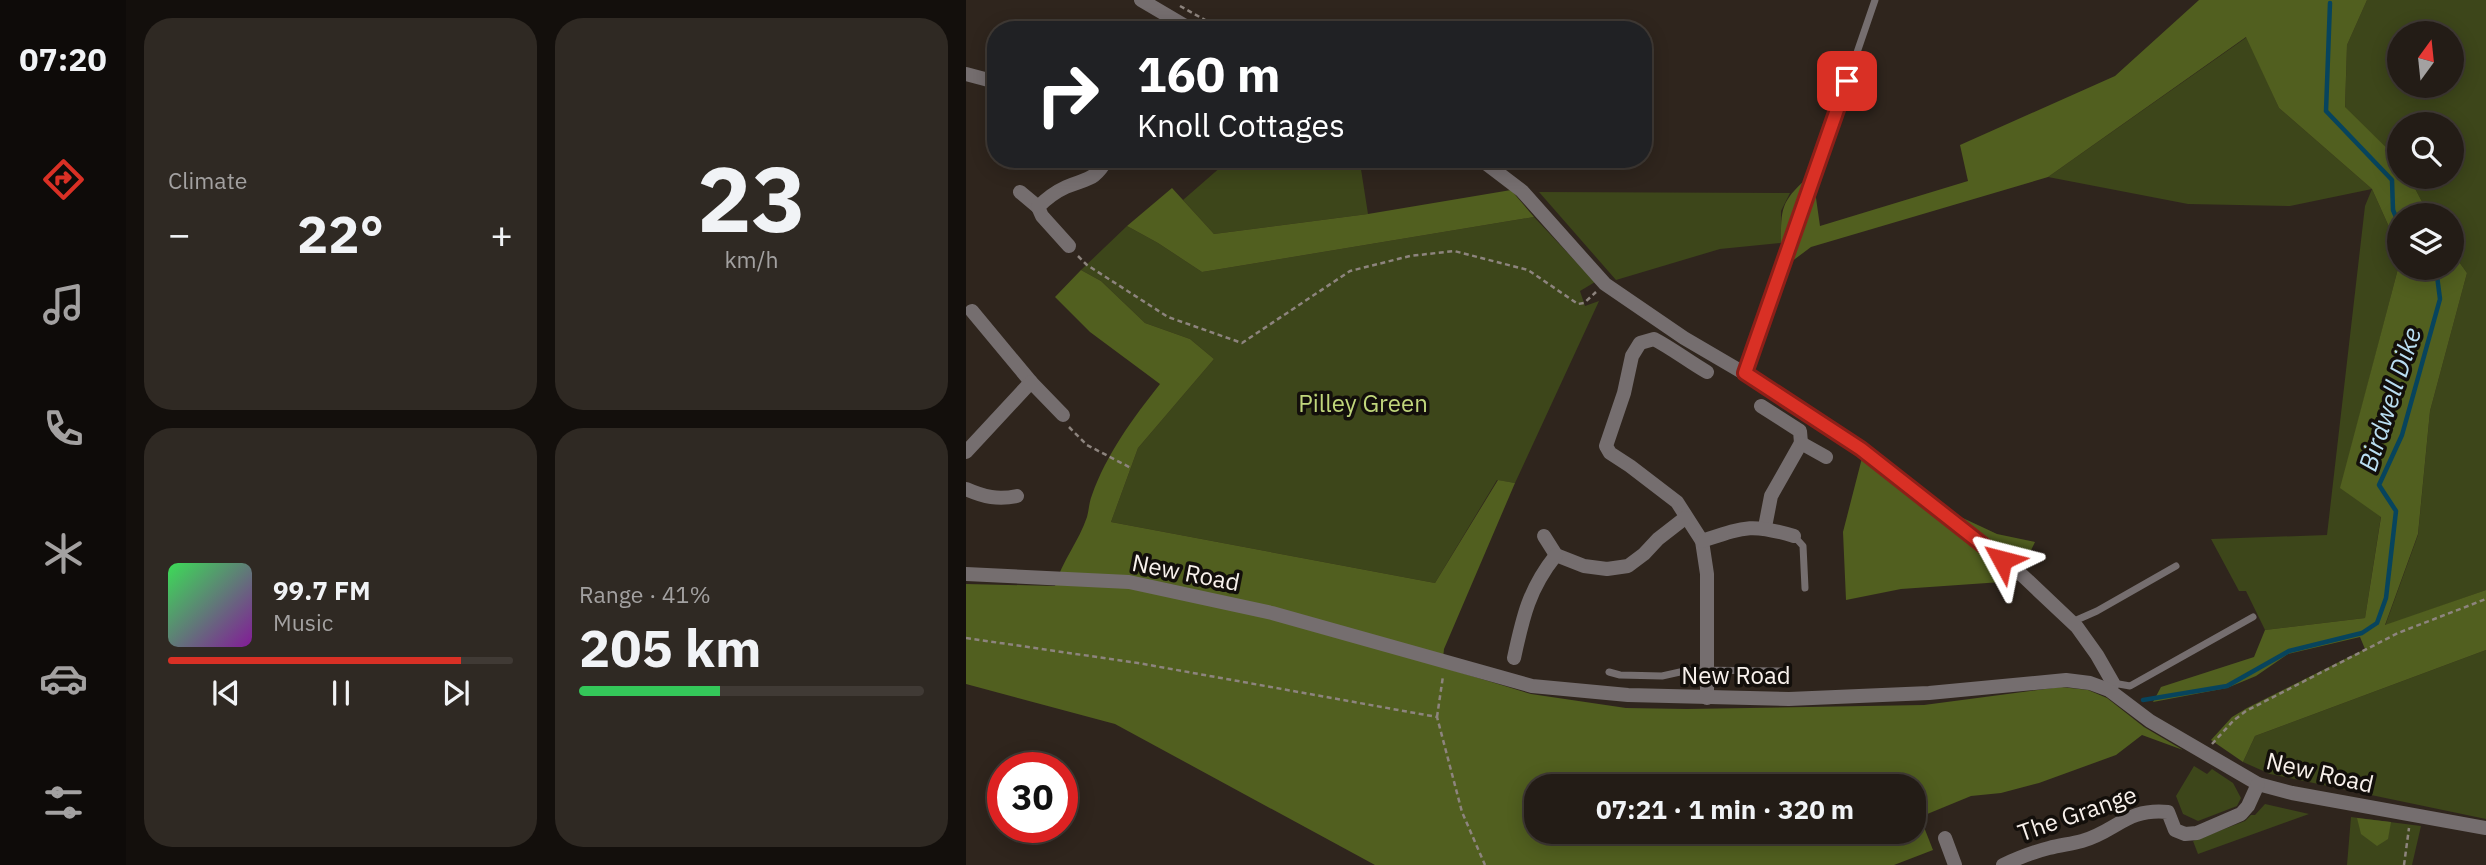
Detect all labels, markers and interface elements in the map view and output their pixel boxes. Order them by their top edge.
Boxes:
north arrow [2387,21,2464,98]
map controls [2387,21,2464,280]
text: 07:20 [19,38,107,80]
text: 160 m [1137,42,1281,105]
icon: right [1022,49,1113,140]
pin [1817,51,1877,111]
icon: arrive [1828,62,1866,100]
text: Knoll Cottages [1137,104,1345,146]
button: search [2387,112,2464,189]
text: 23 [697,139,806,257]
icon: directions [39,155,88,204]
text: Climate [168,165,247,195]
text: 22° [297,200,384,267]
button: layers [2387,203,2464,280]
text: − [168,209,191,258]
text: + [490,209,513,258]
text: km/h [724,244,779,274]
icon: music [39,280,88,329]
water label: Birdwell Dike [2350,323,2428,475]
park label: Pilley Green [1298,387,1428,419]
icon: phone [39,404,88,453]
position arrow [1965,523,2039,597]
icon: climate [39,529,88,578]
street label: New Road [1129,546,1243,598]
text: 99.7 FM [273,573,371,607]
text: Range · 41% [579,579,711,609]
text: Music [273,607,333,637]
text: 205 km [579,614,761,681]
icon: car [39,654,88,703]
street label: New Road [1681,659,1791,691]
icon: previous [207,674,245,712]
icon: pause [322,674,360,712]
icon: next [437,674,475,712]
street label: New Road [2263,744,2377,800]
speed limit sign: 30 [987,752,1078,843]
icon: filters [39,778,88,827]
street label: The Grange [2013,778,2141,848]
text: 07:21 · 1 min · 320 m [1596,792,1854,826]

